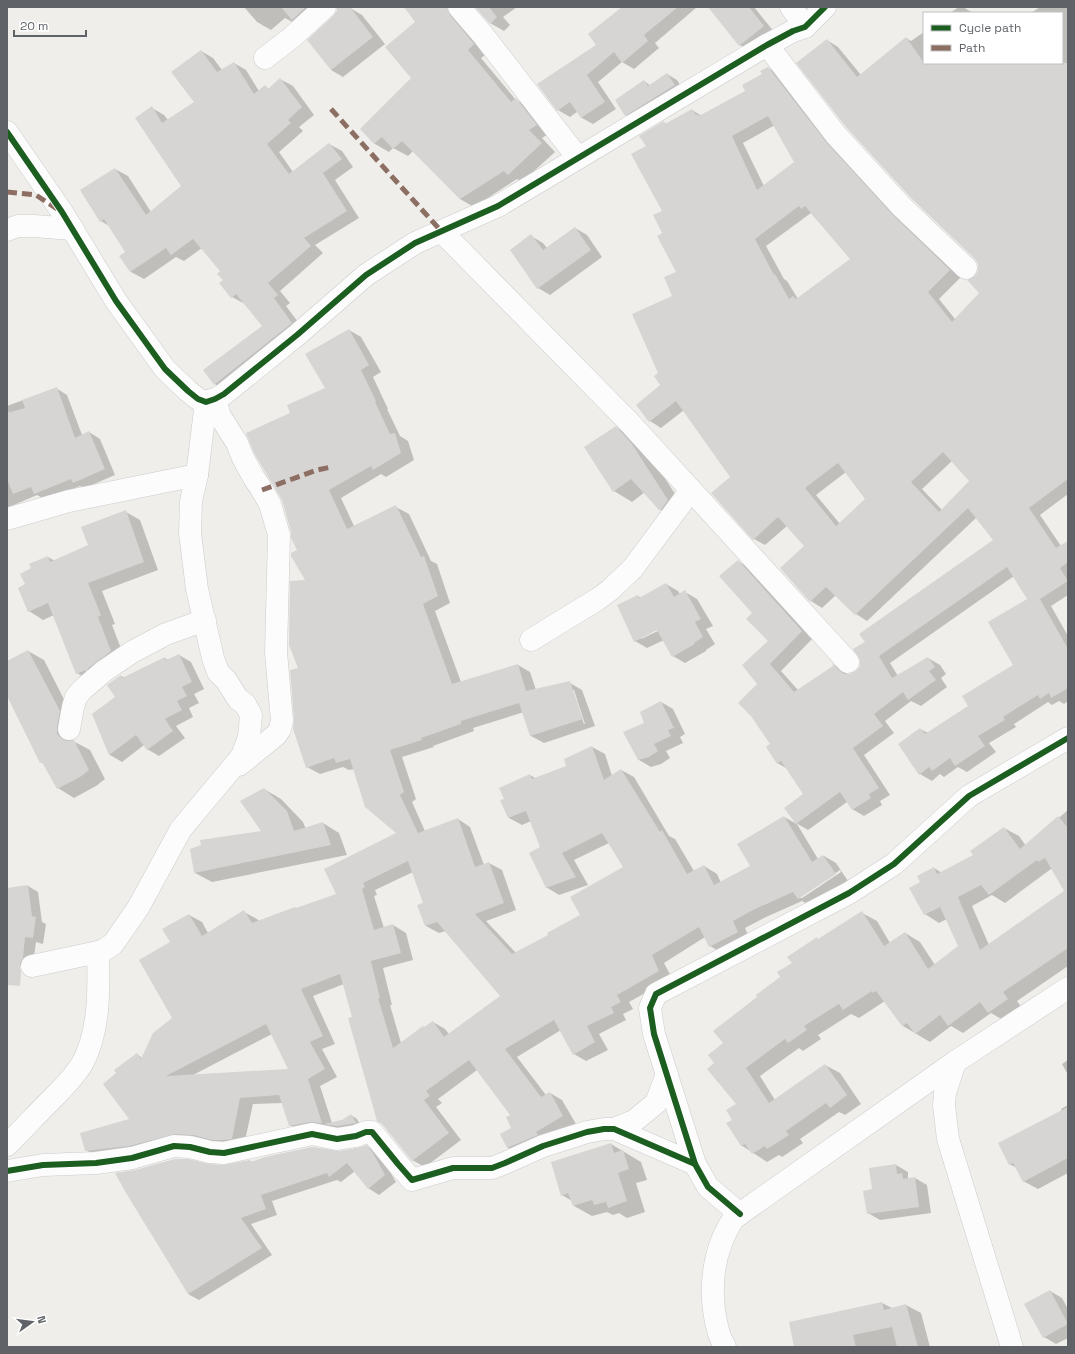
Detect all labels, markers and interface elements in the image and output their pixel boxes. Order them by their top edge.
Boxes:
scale bar [14,12,86,38]
legend [923,12,1063,64]
text: 20 m [20,18,48,34]
text: Cycle path [959,20,1021,36]
text: Path [959,40,985,56]
north arrow [12,1302,52,1342]
text: N [34,1314,49,1325]

